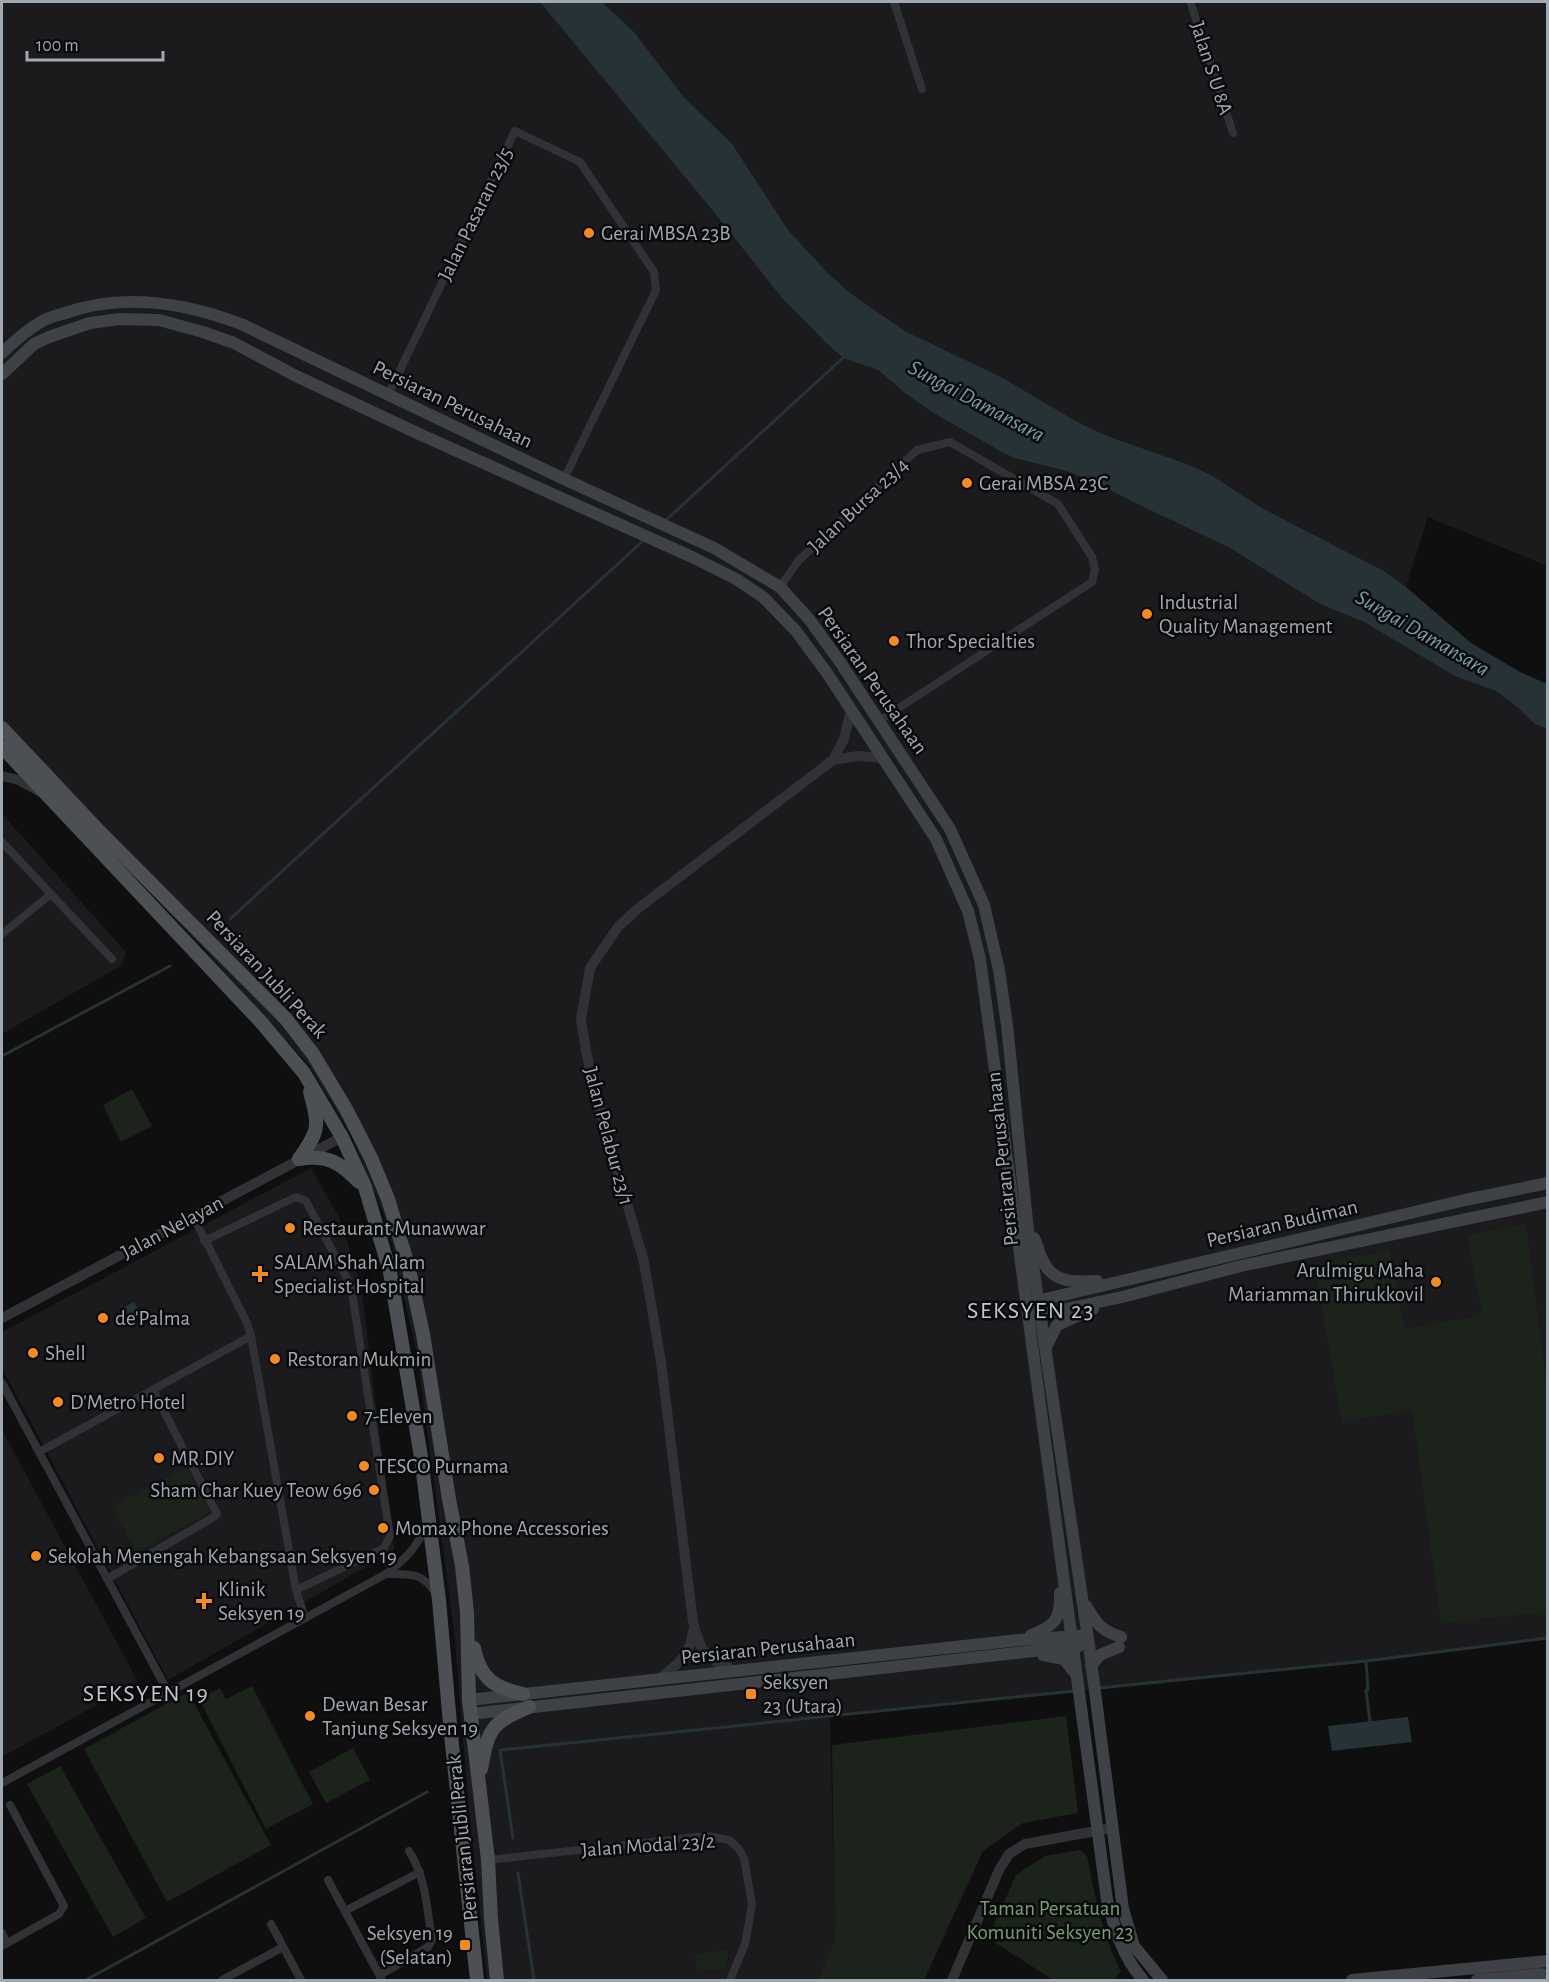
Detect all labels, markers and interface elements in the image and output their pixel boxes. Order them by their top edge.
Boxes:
street label: Jalan S U 8A [1187,19,1236,117]
scale bar [27,24,164,62]
text: 100 m [36,37,79,55]
street label: Jalan Pasaran 23/5 [434,144,517,284]
place label: Gerai MBSA 23B [601,223,731,244]
marker: Gerai MBSA 23B [582,226,596,240]
water label: Sungai Damansara [905,356,1048,446]
street label: Persiaran Perusahaan [370,357,536,452]
street label: Jalan Bursa 23/4 [804,454,913,557]
place label: Gerai MBSA 23C [979,473,1108,494]
marker: Gerai MBSA 23C [960,476,974,490]
water label: Sungai Damansara [1352,586,1493,680]
place label: Industrial Quality Management [1159,592,1333,637]
street label: Persiaran Perusahaan [814,603,931,758]
marker: Industrial Quality Management [1140,607,1154,621]
place label: Thor Specialties [906,631,1035,652]
marker: Thor Specialties [887,634,901,648]
street label: Persiaran Jubli Perak [202,906,331,1043]
street label: Jalan Pelabur 23/1 [580,1065,637,1208]
street label: Persiaran Perusahaan [983,1071,1022,1247]
street label: Jalan Nelayan [118,1192,227,1263]
street label: Persiaran Budiman [1205,1196,1360,1251]
place label: Restaurant Munawwar [302,1218,486,1239]
marker: Restaurant Munawwar [283,1221,297,1235]
place label: SALAM Shah Alam Specialist Hospital [274,1252,425,1297]
place label: Arulmigu Maha Mariamman Thirukkovil [1228,1260,1424,1305]
marker: SALAM Shah Alam Specialist Hospital [251,1265,269,1283]
marker: Arulmigu Maha Mariamman Thirukkovil [1429,1275,1443,1289]
district label: SEKSYEN 23 [967,1299,1095,1323]
place label: de'Palma [115,1308,191,1329]
marker: de'Palma [96,1311,110,1325]
place label: Shell [45,1343,86,1364]
marker: Shell [26,1346,40,1360]
place label: Restoran Mukmin [287,1349,431,1370]
marker: Restoran Mukmin [268,1352,282,1366]
place label: D'Metro Hotel [70,1392,185,1413]
marker: D'Metro Hotel [51,1395,65,1409]
place label: 7-Eleven [364,1406,433,1427]
marker: 7-Eleven [345,1409,359,1423]
place label: MR.DIY [171,1448,234,1469]
marker: MR.DIY [152,1451,166,1465]
place label: TESCO Purnama [376,1456,509,1477]
marker: TESCO Purnama [357,1459,371,1473]
place label: Sham Char Kuey Teow 696 [150,1480,362,1501]
marker: Sham Char Kuey Teow 696 [367,1483,381,1497]
place label: Momax Phone Accessories [395,1518,609,1539]
marker: Momax Phone Accessories [376,1521,390,1535]
place label: Sekolah Menengah Kebangsaan Seksyen 19 [48,1546,397,1567]
marker: Sekolah Menengah Kebangsaan Seksyen 19 [29,1549,43,1563]
place label: Klinik Seksyen 19 [218,1579,304,1624]
marker: Klinik Seksyen 19 [195,1592,213,1610]
street label: Persiaran Perusahaan [680,1629,856,1668]
place label: Seksyen 23 (Utara) [763,1672,843,1717]
district label: SEKSYEN 19 [83,1682,209,1706]
marker: Seksyen 23 (Utara) [744,1687,758,1701]
place label: Dewan Besar Tanjung Seksyen 19 [322,1694,478,1739]
marker: Dewan Besar Tanjung Seksyen 19 [303,1709,317,1723]
street label: Persiaran Jubli Perak [443,1754,482,1922]
street label: Jalan Modal 23/2 [580,1830,716,1861]
park label: Taman Persatuan Komuniti Seksyen 23 [967,1898,1133,1943]
place label: Seksyen 19 (Selatan) [367,1923,453,1968]
marker: Seksyen 19 (Selatan) [458,1938,472,1952]

